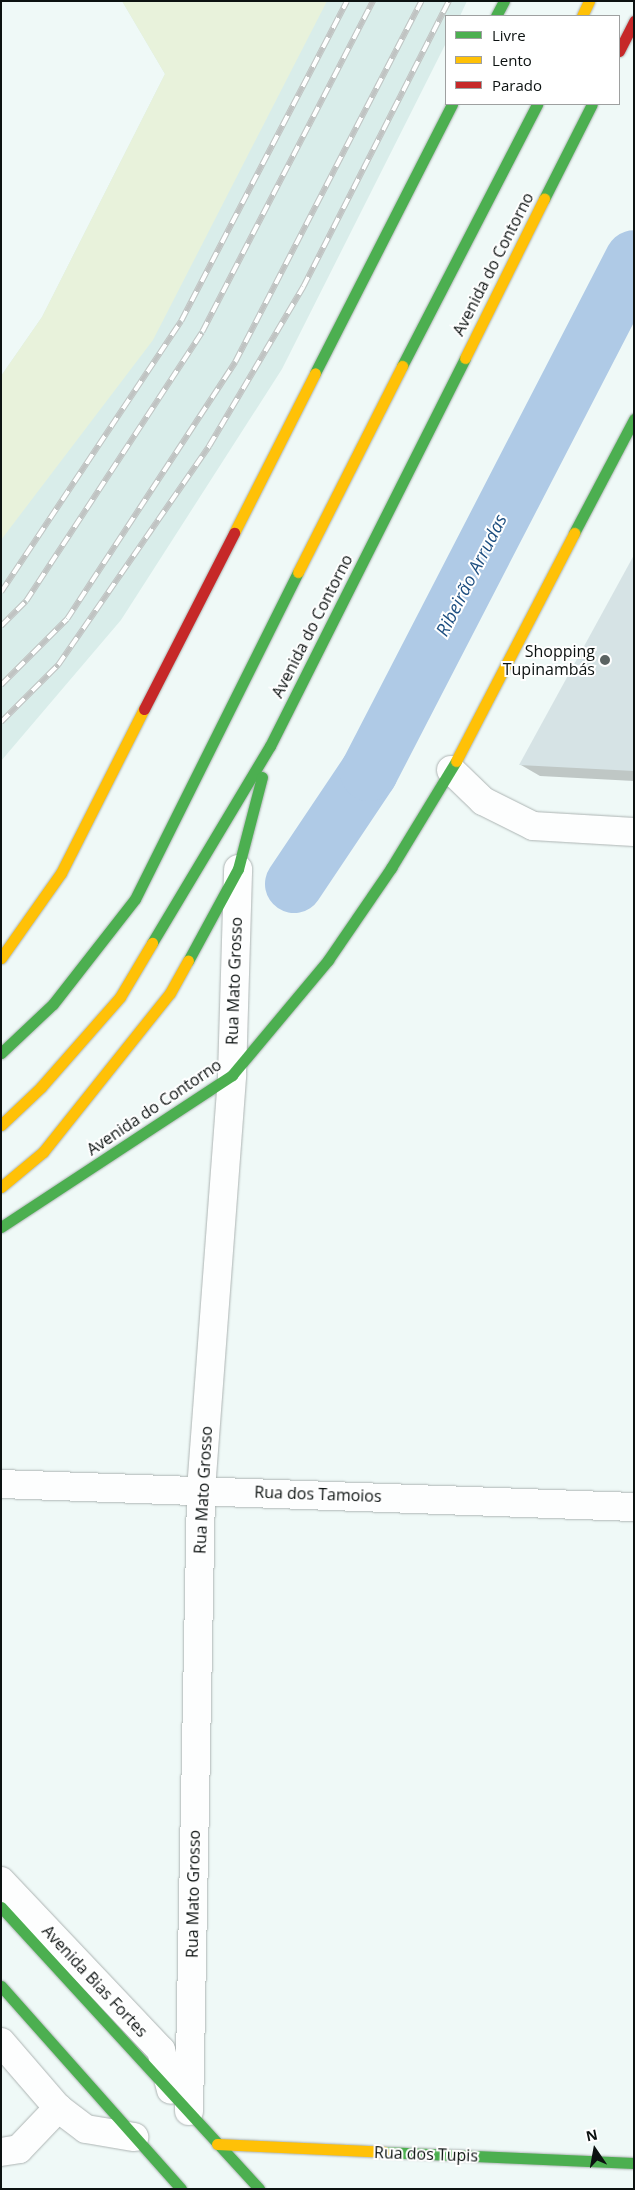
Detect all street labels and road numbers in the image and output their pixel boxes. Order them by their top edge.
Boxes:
street label: Avenida do Contorno [449,189,537,339]
street label: Avenida do Contorno [268,551,356,701]
street label: Rua Mato Grosso [222,917,246,1045]
street label: Avenida do Contorno [83,1055,225,1159]
street label: Rua Mato Grosso [190,1425,216,1555]
street label: Rua dos Tamoios [254,1482,382,1506]
street label: Rua Mato Grosso [182,1830,204,1958]
street label: Avenida Bias Fortes [38,1921,152,2041]
street label: Rua dos Tupis [374,2143,478,2165]

